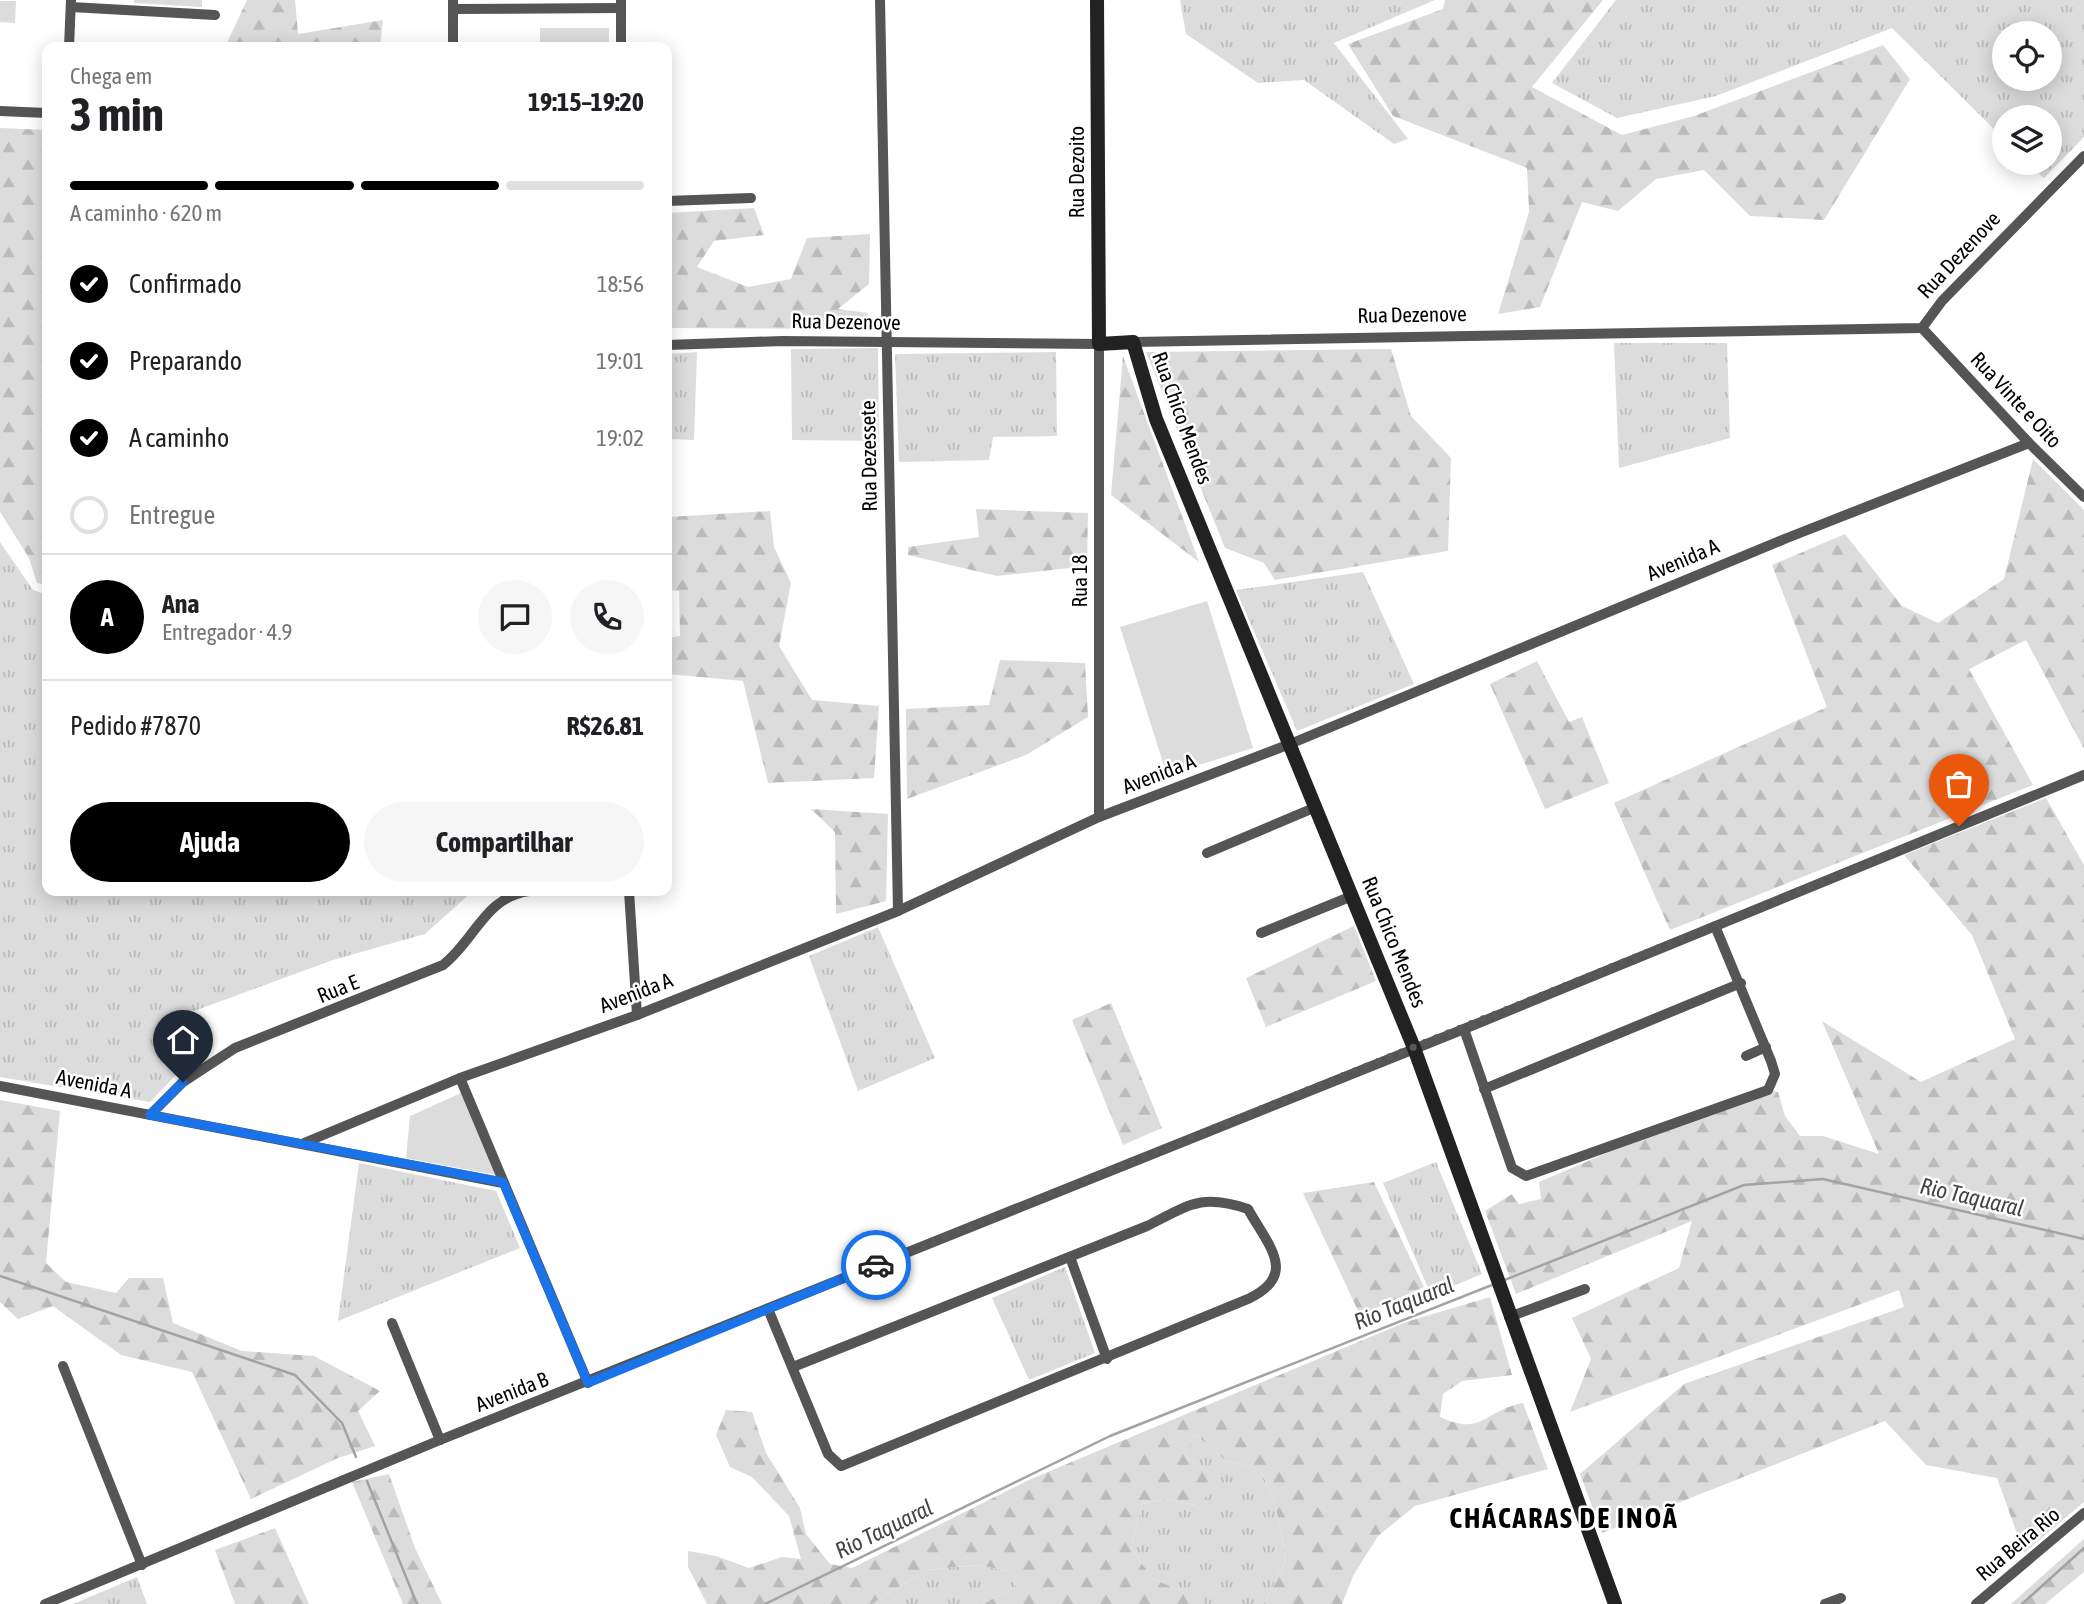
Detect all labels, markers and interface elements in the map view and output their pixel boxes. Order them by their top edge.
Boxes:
map controls [1992,21,2062,175]
button: locate [1992,21,2062,91]
text: Chega em [70,63,152,89]
text: 19:15–19:20 [528,87,644,117]
text: 3 min [70,88,164,141]
button: layers [1992,105,2062,175]
street label: Rua Dezoito [1064,126,1088,218]
text: A caminho · 620 m [70,200,222,226]
street label: Rua Dezenove [1912,206,2004,302]
icon: check [70,265,108,303]
text: Confirmado [129,269,242,299]
text: 18:56 [597,271,644,297]
street label: Rua Dezenove [1357,301,1467,327]
street label: Rua Dezenove [791,308,901,334]
icon: check [70,342,108,380]
text: Preparando [129,346,242,376]
street label: Rua Vinte e Oito [1966,346,2067,452]
text: 19:01 [596,348,644,374]
street label: Rua Chico Mendes [1148,348,1218,487]
street label: Rua Dezessete [855,400,881,512]
icon: check [70,419,108,457]
text: A caminho [129,423,229,453]
text: 19:02 [596,425,644,451]
text: Entregue [129,500,215,530]
street label: Avenida A [1643,533,1723,585]
street label: Rua 18 [1067,554,1091,608]
button: chat [478,580,552,654]
button: phone [570,580,644,654]
text: Ana [162,589,199,619]
text: A [101,602,113,632]
text: Entregador · 4.9 [162,619,292,645]
text: Pedido #7870 [70,711,201,741]
text: R$26.81 [567,711,644,741]
street label: Avenida A [1119,748,1199,798]
pin [1929,754,1989,826]
icon: bag [1940,765,1978,803]
button: Ajuda [70,802,350,882]
button: Compartilhar [364,802,644,882]
street label: Rua Chico Mendes [1358,873,1432,1011]
street label: Avenida A [596,967,676,1017]
street label: Rua E [314,969,362,1007]
pin [153,1010,213,1082]
icon: home [164,1021,202,1059]
street label: Avenida A [55,1064,135,1102]
water label: Rio Taquaral [1918,1172,2026,1222]
courier [841,1230,911,1300]
icon: car [857,1246,895,1284]
water label: Rio Taquaral [1350,1271,1458,1335]
street label: Avenida B [472,1366,551,1416]
water label: Rio Taquaral [831,1494,937,1564]
district label: CHÁCARAS DE INOÃ [1449,1502,1679,1534]
street label: Rua Beira Rio [1971,1502,2064,1585]

